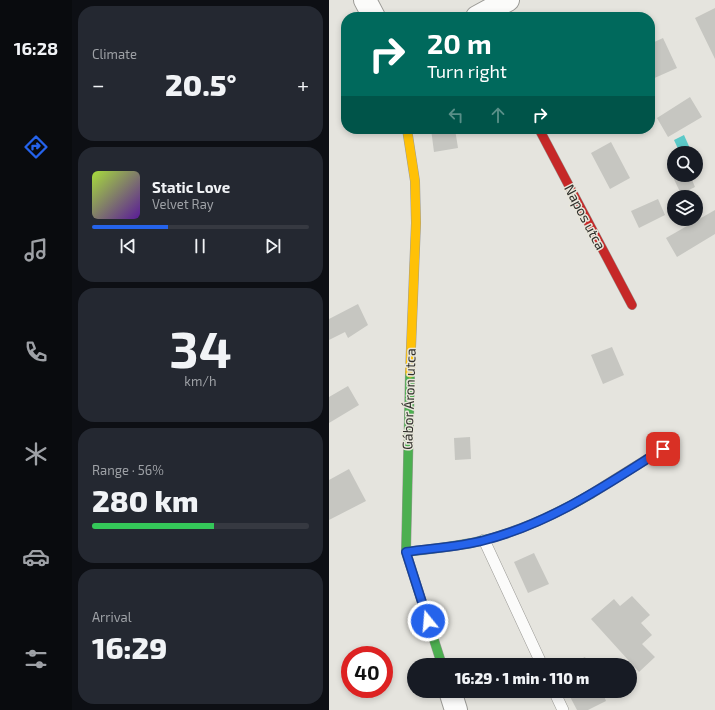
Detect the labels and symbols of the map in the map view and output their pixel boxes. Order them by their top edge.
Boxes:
street label: Napos utca [561,181,610,252]
street label: Gábor Áron utca [398,348,419,450]
pin [646,432,680,466]
position arrow [407,600,449,642]
speed limit sign: 40 [341,646,393,698]

